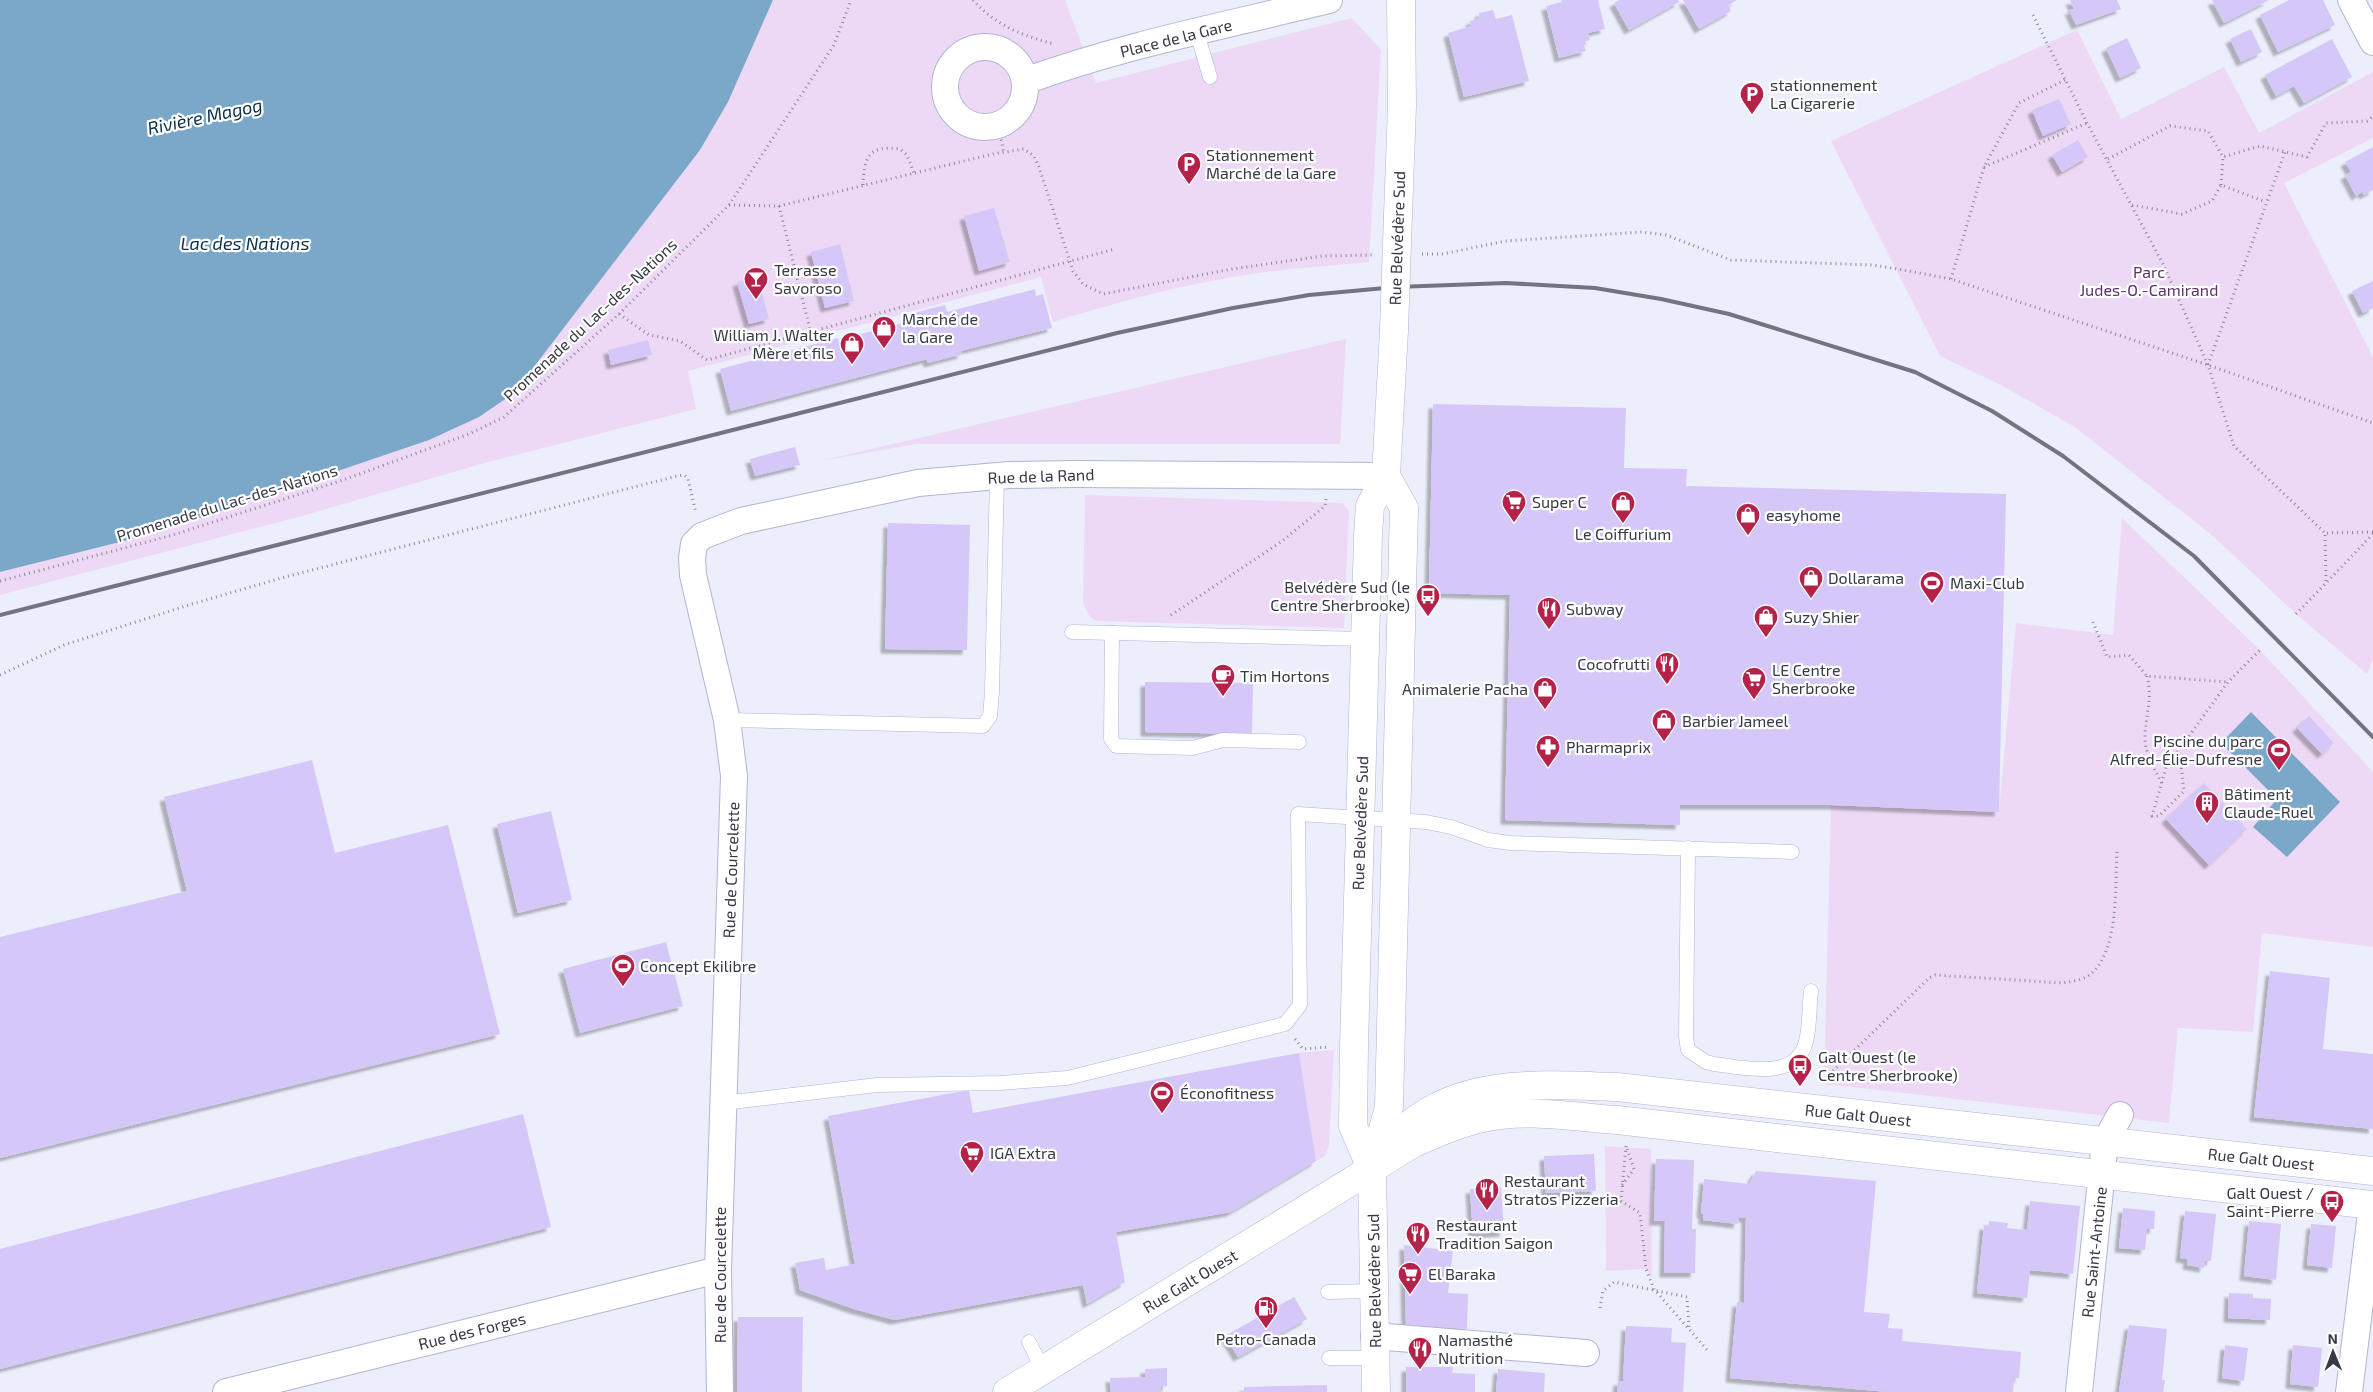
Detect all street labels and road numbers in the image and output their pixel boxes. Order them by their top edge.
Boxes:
street label: Place de la Gare [1118,14,1234,61]
street label: Rue Belvédère Sud [1385,170,1408,305]
street label: Promenade du Lac-des-Nations [499,234,680,405]
street label: Promenade du Lac-des-Nations [114,460,340,545]
street label: Rue de la Rand [987,464,1095,487]
street label: Rue Belvédère Sud [1348,755,1371,890]
street label: Rue de Courcelette [719,801,742,938]
street label: Rue Galt Ouest [1804,1099,1912,1130]
street label: Rue Galt Ouest [2207,1143,2315,1174]
street label: Rue Saint-Antoine [2077,1185,2110,1318]
street label: Rue de Courcelette [710,1207,729,1343]
street label: Rue Belvédère Sud [1363,1214,1384,1348]
street label: Rue Galt Ouest [1139,1245,1240,1316]
street label: Rue des Forges [416,1308,528,1353]

